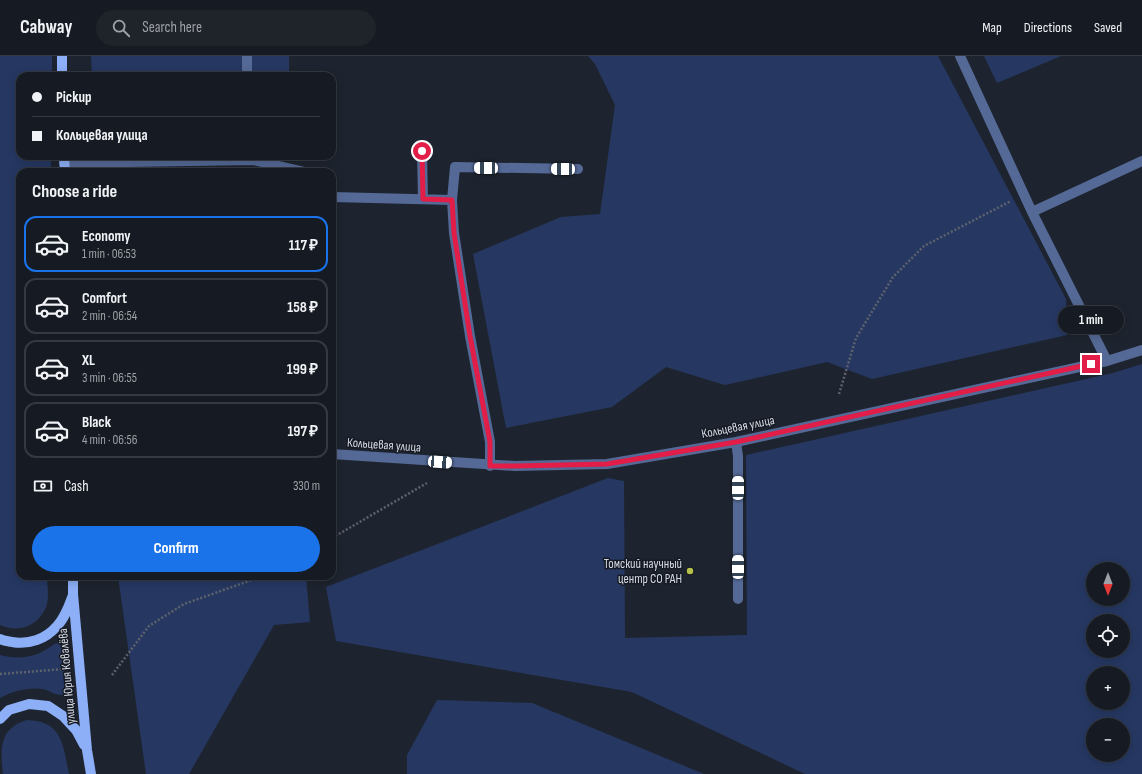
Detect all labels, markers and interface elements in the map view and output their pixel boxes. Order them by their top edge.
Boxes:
search box [96,10,376,46]
text: Cabway [20,16,72,39]
icon: search [110,17,132,39]
text: Search here [142,18,202,37]
text: Map [982,19,1002,36]
text: Directions [1024,19,1072,36]
text: Saved [1094,19,1122,36]
text: Pickup [56,88,92,107]
text: Кольцевая улица [56,126,148,145]
route start [413,142,431,160]
car [474,162,498,174]
car [551,163,575,175]
text: Choose a ride [32,181,117,202]
icon: car [34,226,70,262]
text: Economy [82,227,131,246]
text: 117 ₽ [289,236,318,255]
text: 1 min · 06:53 [82,246,136,262]
icon: car [34,288,70,324]
text: Comfort [82,289,127,308]
text: 158 ₽ [287,298,318,317]
callout: 1 min [1058,306,1124,334]
text: 2 min · 06:54 [82,308,137,324]
text: 1 min [1079,312,1103,328]
icon: car [34,350,70,386]
text: XL [82,351,95,370]
route end [1082,355,1100,373]
text: 199 ₽ [287,360,318,379]
text: 3 min · 06:55 [82,370,137,386]
icon: car [34,412,70,448]
street label: Кольцевая улица [700,412,776,442]
text: Black [82,413,111,432]
text: 197 ₽ [287,422,318,441]
text: 4 min · 06:56 [82,432,137,448]
street label: Кольцевая улица [346,434,422,456]
car [428,455,452,469]
icon: cash [32,475,54,497]
car [732,476,744,500]
text: Cash [64,477,89,496]
text: 330 m [293,478,320,494]
button: Confirm [32,526,320,572]
car [732,555,744,579]
place label: Томский научный центр СО РАН [604,556,682,587]
north arrow [1086,562,1130,606]
map controls [1086,562,1130,762]
marker: Томский научный центр СО РАН [685,566,695,576]
button: locate [1086,614,1130,658]
street label: улица Юрия Ковалёва [55,628,79,724]
button: + [1086,666,1130,710]
button: − [1086,718,1130,762]

